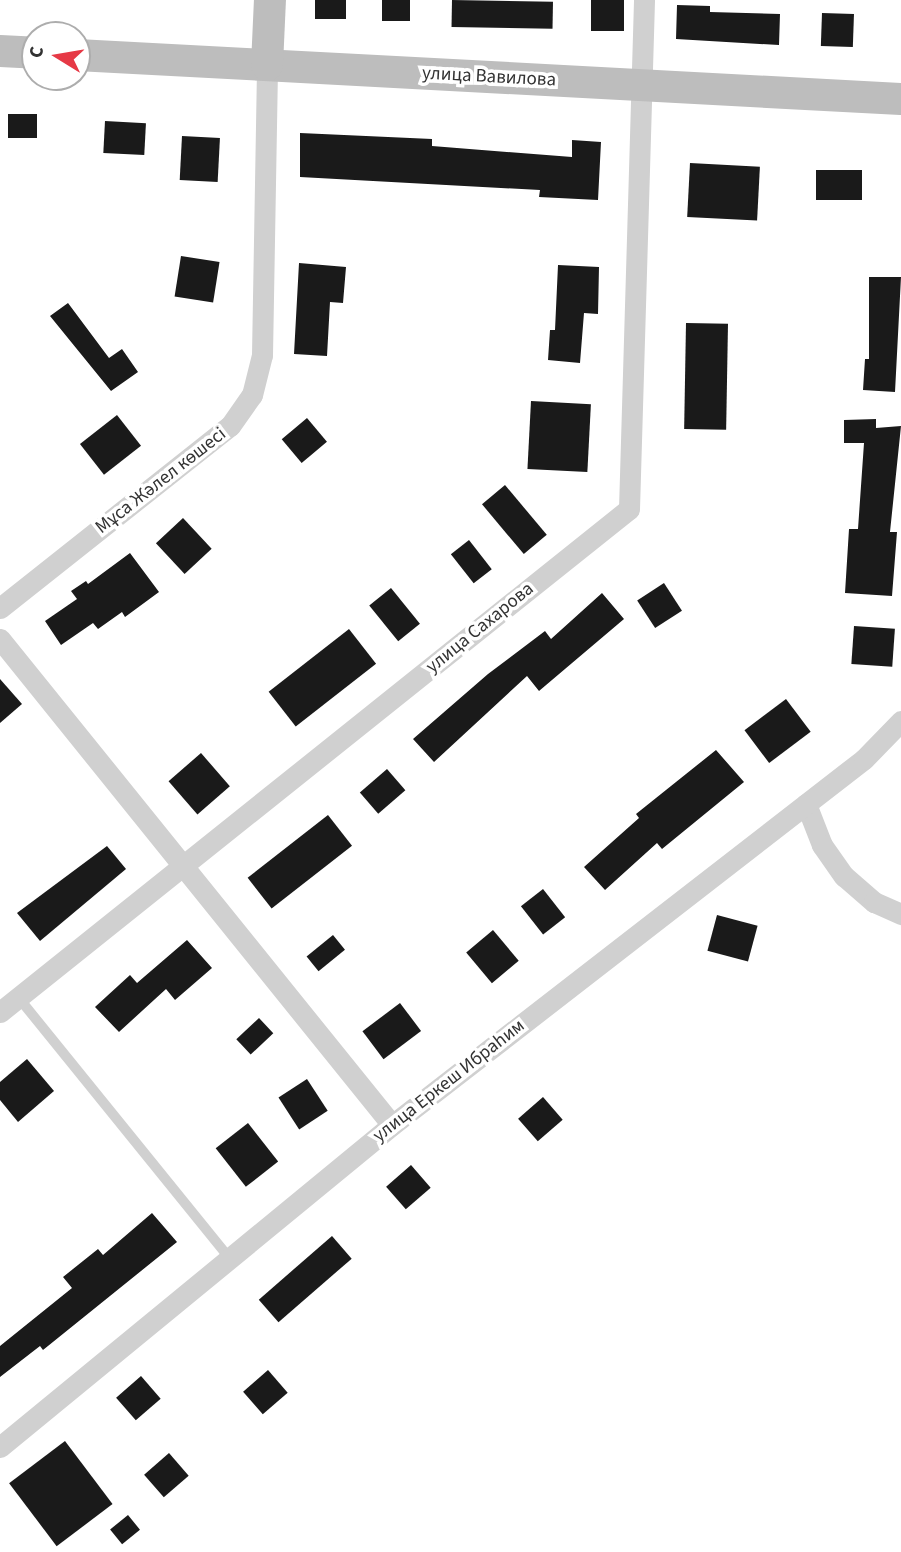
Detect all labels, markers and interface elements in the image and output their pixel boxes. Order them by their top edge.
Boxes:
north arrow [21,21,91,91]
text: С [23,44,51,60]
street label: улица Вавилова [421,62,557,92]
street label: Мұса Жәлел көшесі [91,423,231,539]
street label: улица Сахарова [422,578,538,678]
street label: улица Еркеш Ибраһим [369,1015,529,1147]

